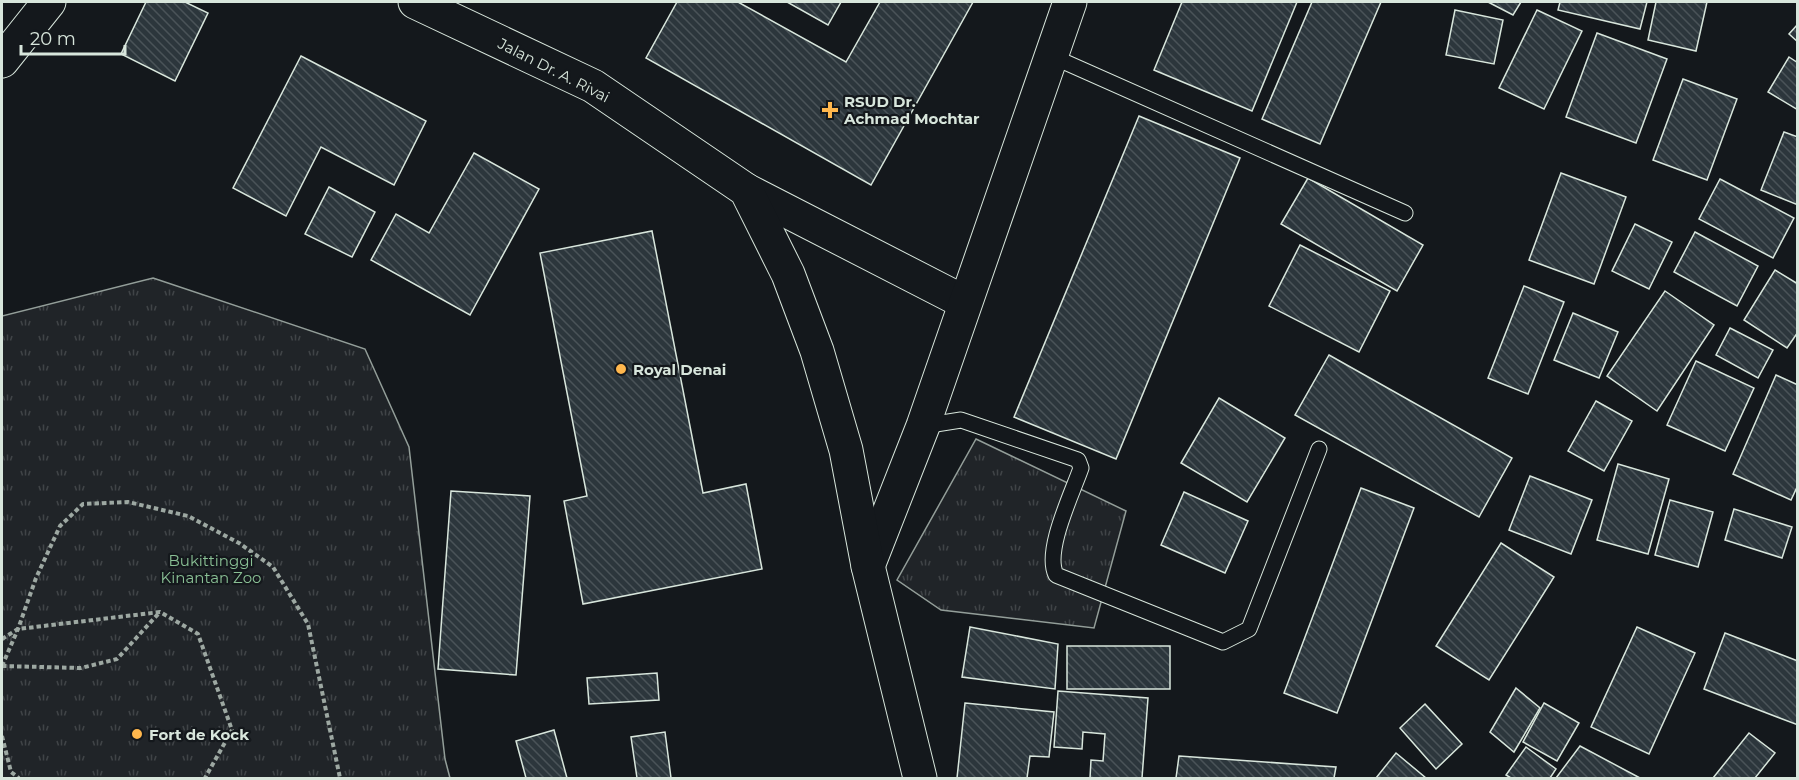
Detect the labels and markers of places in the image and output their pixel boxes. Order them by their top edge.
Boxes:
place label: RSUD Dr. Achmad Mochtar [843,92,980,128]
marker: RSUD Dr. Achmad Mochtar [821,101,839,119]
place label: Royal Denai [633,360,726,379]
marker: Royal Denai [614,362,628,376]
place label: Fort de Kock [149,725,249,744]
marker: Fort de Kock [130,727,144,741]

